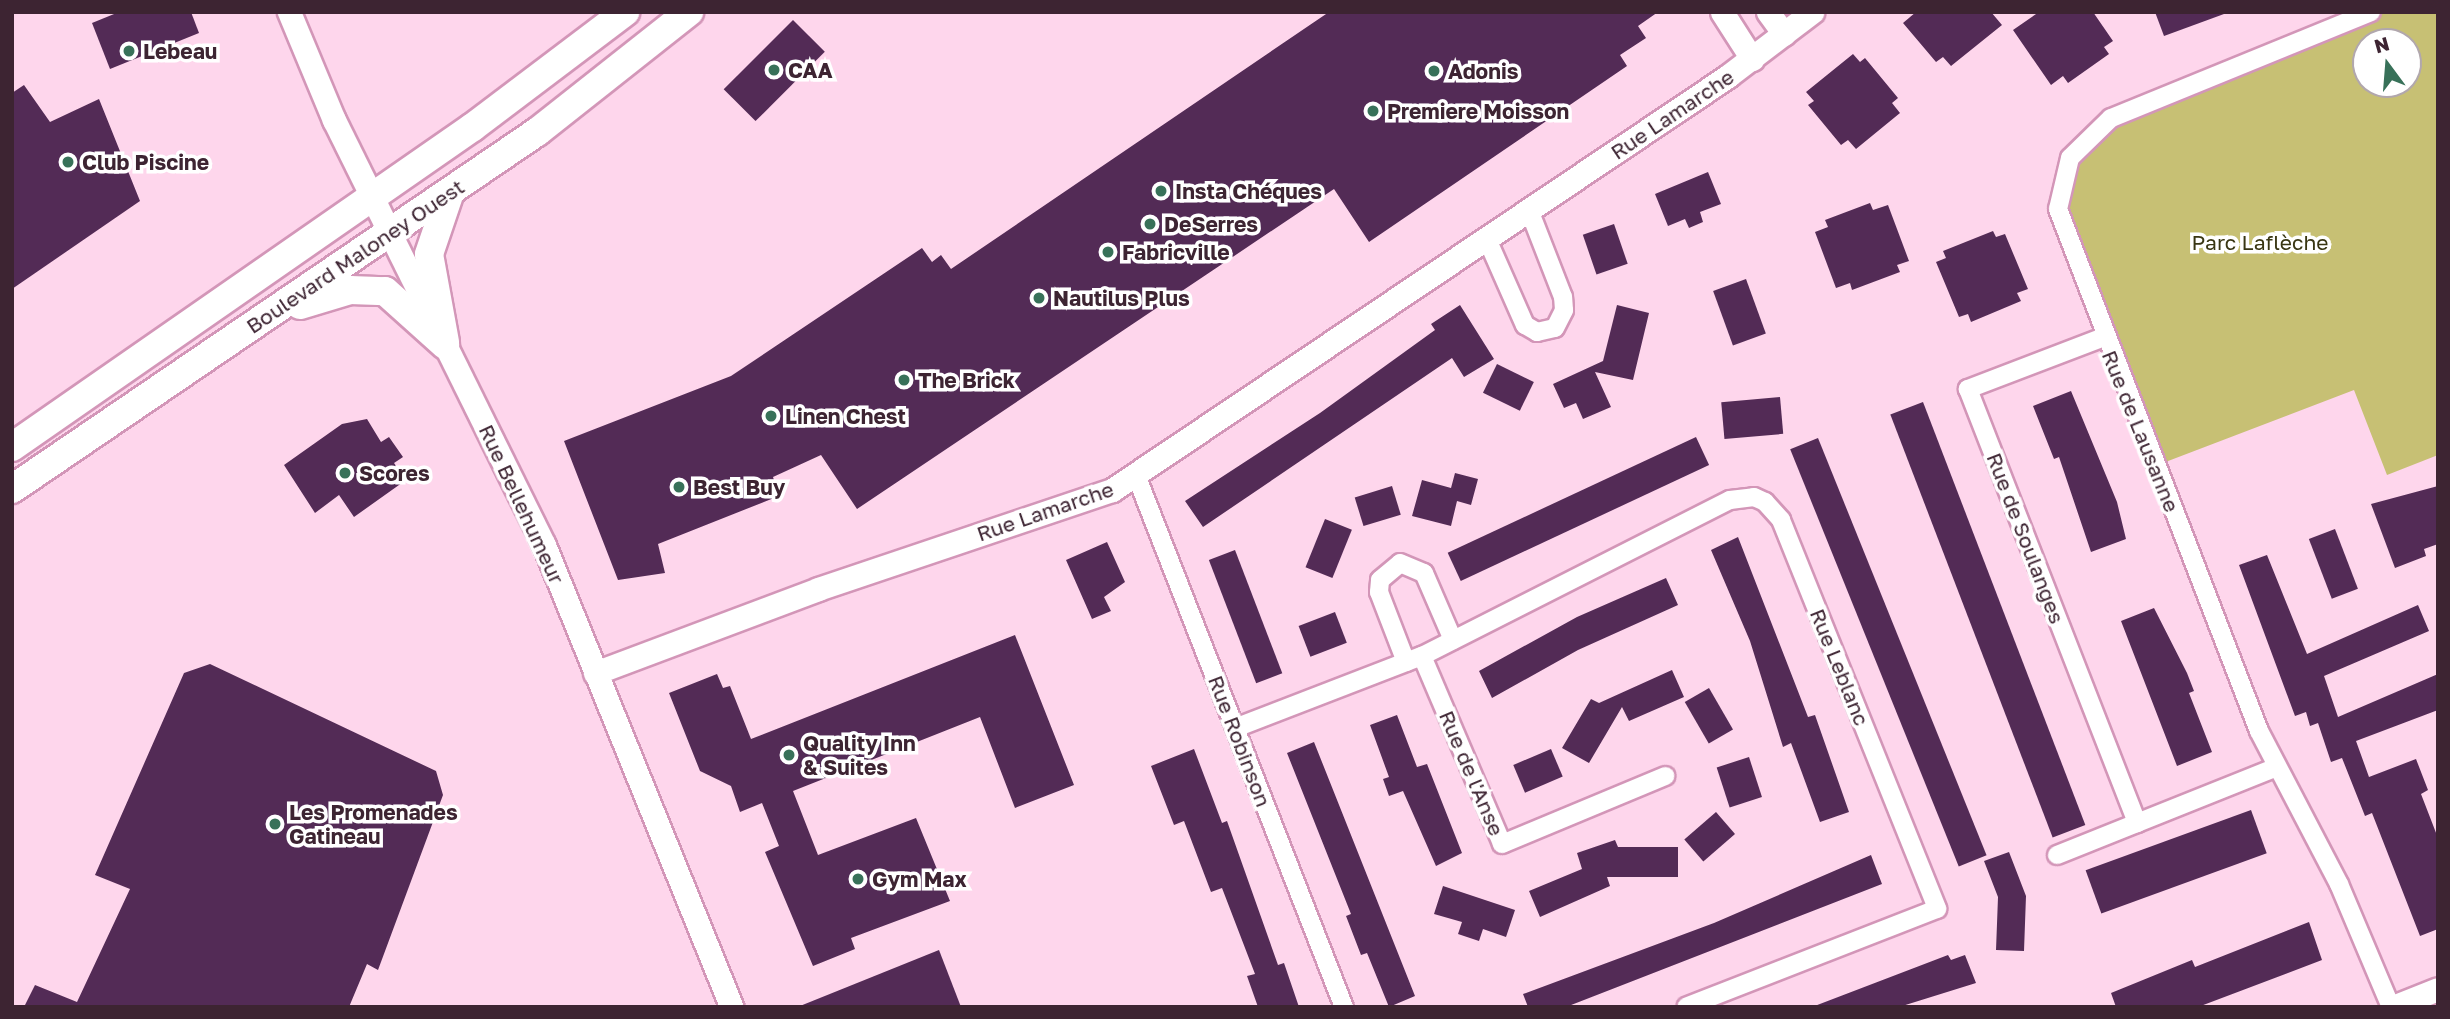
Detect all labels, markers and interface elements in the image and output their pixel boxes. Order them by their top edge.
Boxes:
north arrow [2352,28,2422,98]
text: N [2372,31,2392,57]
place label: Lebeau [143,38,217,64]
marker: Lebeau [121,43,137,59]
place label: CAA [788,57,833,83]
place label: Adonis [1448,58,1518,84]
marker: CAA [766,62,782,78]
marker: Adonis [1426,63,1442,79]
street label: Rue Lamarche [1606,64,1738,164]
place label: Premiere Moisson [1387,98,1569,124]
marker: Premiere Moisson [1365,103,1381,119]
place label: Club Piscine [82,149,209,175]
marker: Club Piscine [60,154,76,170]
street label: Boulevard Maloney Ouest [241,174,469,338]
place label: Insta Chéques [1175,178,1322,204]
marker: Insta Chéques [1153,183,1169,199]
place label: DeSerres [1164,211,1258,237]
marker: DeSerres [1142,216,1158,232]
park label: Parc Laflèche [2191,229,2329,255]
place label: Fabricville [1122,239,1230,265]
marker: Fabricville [1100,244,1116,260]
place label: Nautilus Plus [1053,285,1190,311]
marker: Nautilus Plus [1031,290,1047,306]
street label: Rue de Lausanne [2097,346,2185,516]
place label: The Brick [918,367,1015,393]
marker: The Brick [896,372,912,388]
place label: Linen Chest [785,403,906,429]
marker: Linen Chest [763,408,779,424]
street label: Rue Bellehumeur [474,420,570,588]
street label: Rue de Soulanges [1982,449,2070,627]
place label: Scores [359,460,430,486]
marker: Scores [337,465,353,481]
place label: Best Buy [693,474,785,500]
street label: Rue Lamarche [973,476,1117,546]
marker: Best Buy [671,479,687,495]
street label: Rue Leblanc [1805,605,1875,729]
street label: Rue Robinson [1203,672,1277,810]
street label: Rue de l'Anse [1434,707,1510,839]
place label: Quality Inn & Suites [803,730,916,780]
marker: Quality Inn & Suites [781,747,797,763]
place label: Les Promenades Gatineau [289,799,458,849]
marker: Les Promenades Gatineau [267,816,283,832]
place label: Gym Max [872,866,967,892]
marker: Gym Max [850,871,866,887]

